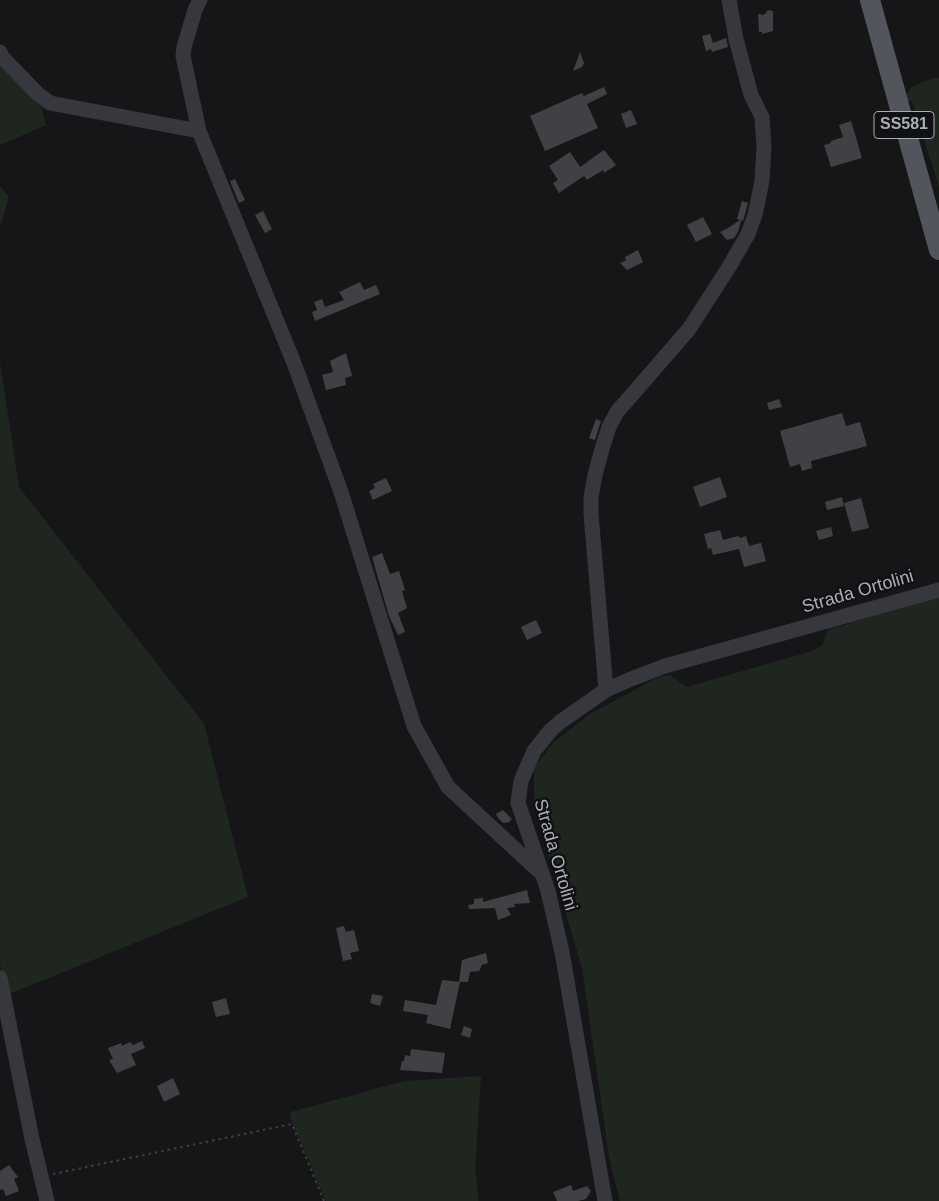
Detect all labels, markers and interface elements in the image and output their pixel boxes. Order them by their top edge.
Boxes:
road number: SS581 [874,112,934,138]
street label: Strada Ortolini [800,566,916,618]
street label: Strada Ortolini [529,797,581,913]

